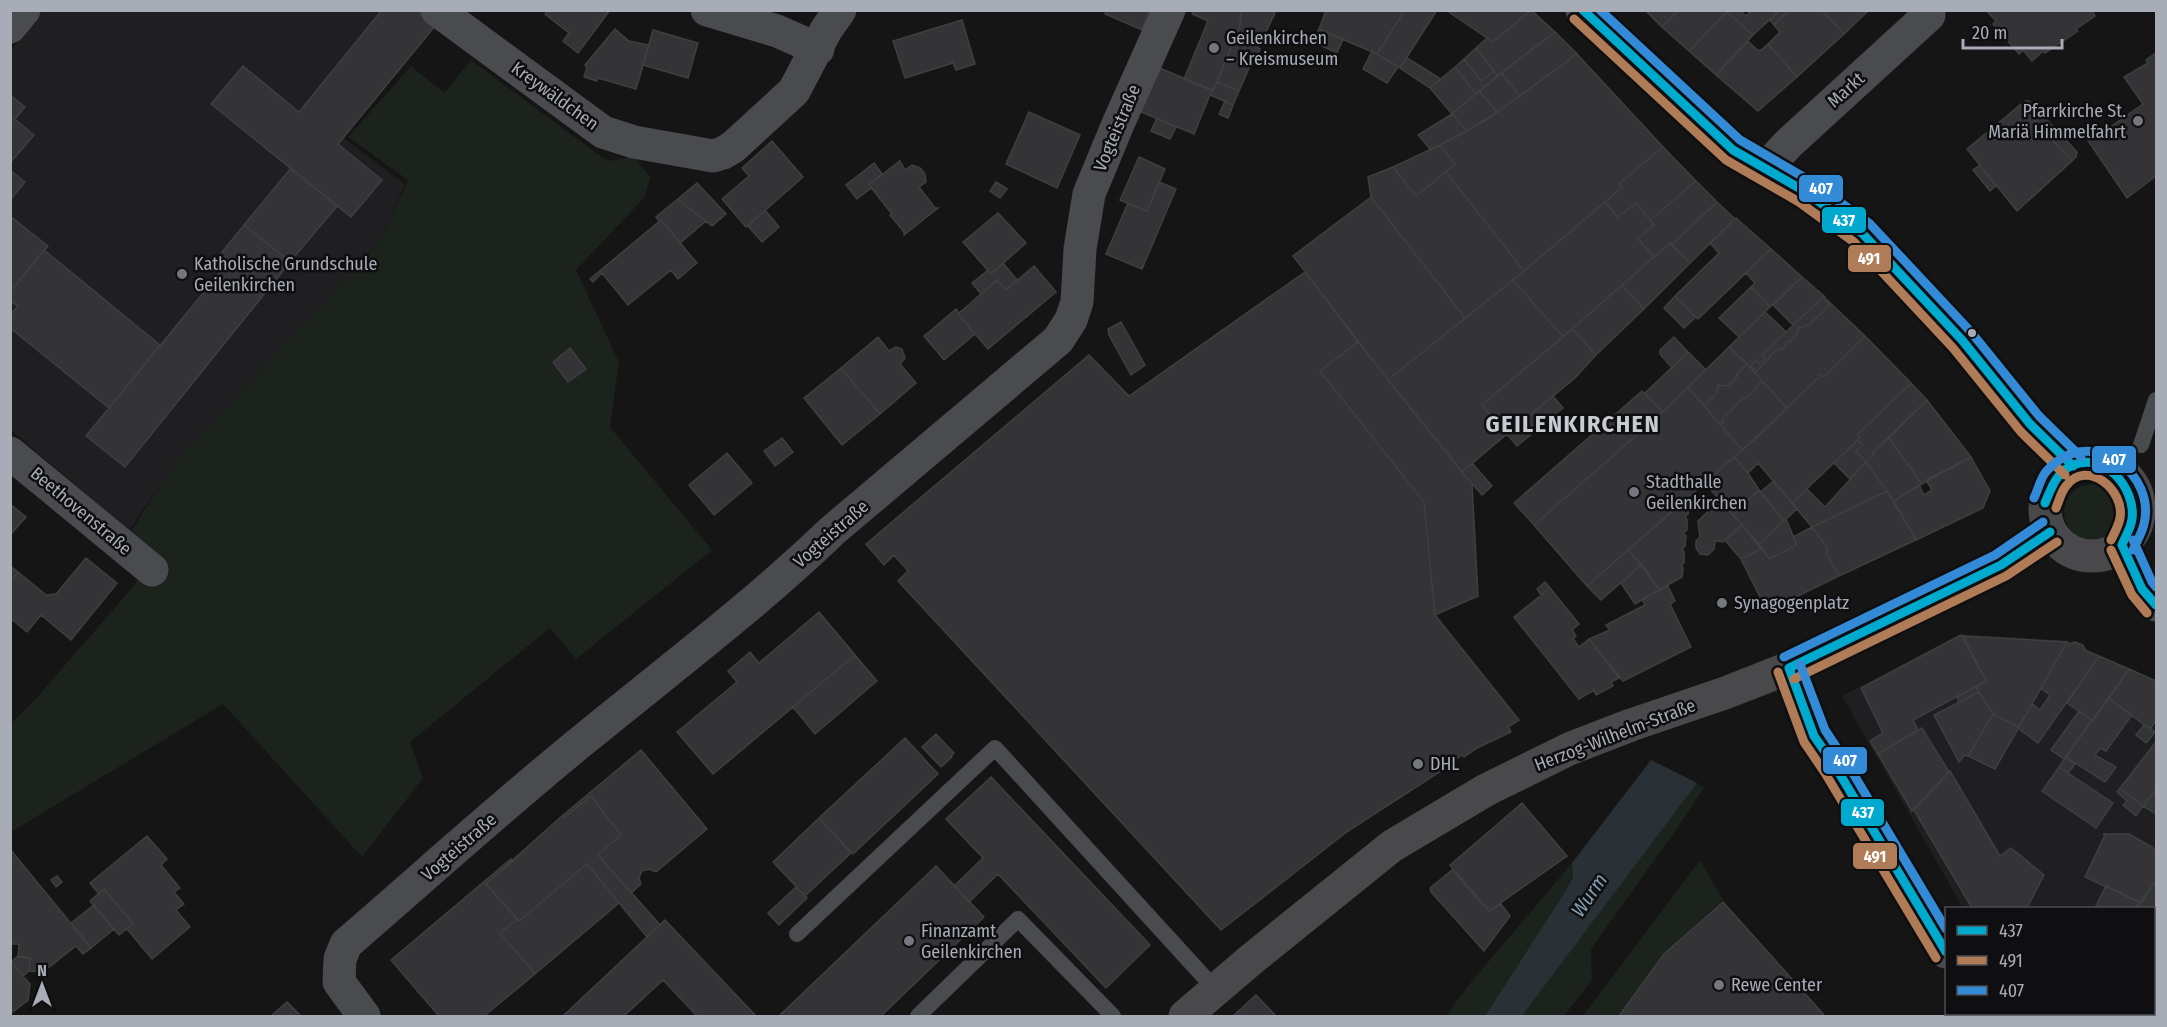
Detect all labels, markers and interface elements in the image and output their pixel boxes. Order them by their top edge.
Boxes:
scale bar [1963,12,2062,50]
text: 20 m [1972,22,2007,44]
place label: Geilenkirchen – Kreismuseum [1226,27,1338,70]
marker: Geilenkirchen – Kreismuseum [1207,41,1221,55]
street label: Kreywäldchen [507,57,603,135]
street label: Markt [1823,68,1869,112]
street label: Vogteistraße [1089,81,1145,175]
place label: Pfarrkirche St. Mariä Himmelfahrt [1988,100,2126,143]
marker: Pfarrkirche St. Mariä Himmelfahrt [2131,114,2145,128]
line badge: 407 [1798,174,1844,203]
text: 407 [1809,179,1833,198]
line badge: 437 [1821,206,1867,234]
text: 437 [1833,211,1855,230]
line badge: 491 [1847,244,1892,273]
text: 491 [1858,249,1880,268]
place label: Katholische Grundschule Geilenkirchen [194,253,377,296]
marker: Katholische Grundschule Geilenkirchen [175,267,189,281]
unlabelled marker [1966,327,1978,339]
district label: GEILENKIRCHEN [1486,410,1660,438]
line badge: 407 [2091,445,2137,474]
text: 407 [2102,450,2126,469]
street label: Beethovenstraße [26,462,136,560]
place label: Stadthalle Geilenkirchen [1646,471,1747,514]
marker: Stadthalle Geilenkirchen [1627,485,1641,499]
street label: Vogteistraße [789,495,873,573]
place label: Synagogenplatz [1734,592,1849,614]
marker: Synagogenplatz [1715,596,1729,610]
street label: Herzog-Wilhelm-Straße [1531,694,1699,776]
line badge: 407 [1822,746,1868,775]
text: 407 [1833,751,1857,770]
place label: DHL [1430,753,1459,775]
marker: DHL [1411,757,1425,771]
line badge: 437 [1840,798,1885,827]
text: 437 [1852,803,1874,822]
street label: Vogteistraße [417,808,501,886]
line badge: 491 [1852,842,1898,870]
text: 491 [1864,847,1886,866]
water label: Wurm [1566,869,1612,921]
legend [1945,907,2155,1015]
place label: Finanzamt Geilenkirchen [921,920,1022,963]
text: 437 [1999,920,2023,942]
marker: Finanzamt Geilenkirchen [902,934,916,948]
text: 491 [1999,950,2023,972]
north arrow [12,955,72,1015]
text: N [37,961,47,980]
place label: Rewe Center [1731,974,1823,996]
marker: Rewe Center [1712,978,1726,992]
text: 407 [1999,980,2024,1002]

